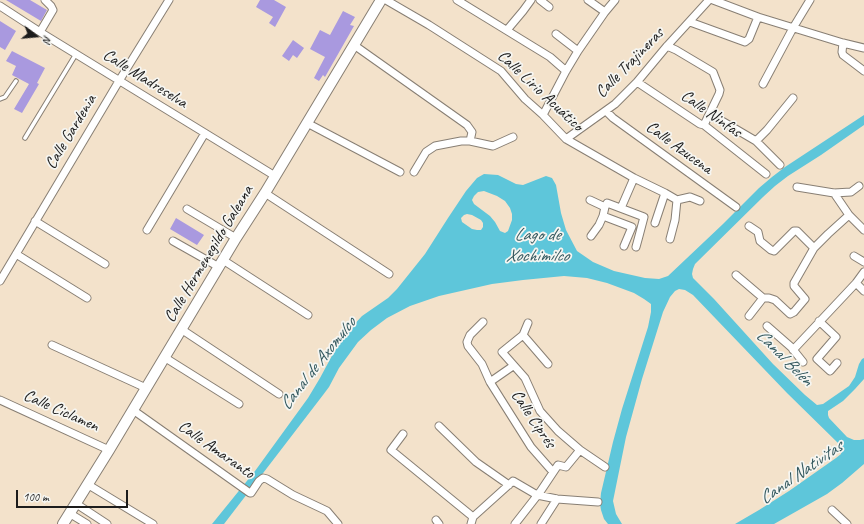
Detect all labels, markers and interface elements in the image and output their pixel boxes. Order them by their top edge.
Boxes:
north arrow [16,16,56,56]
street label: Calle Trajineras [591,24,669,102]
text: N [40,34,55,45]
street label: Calle Madreselva [99,45,191,113]
street label: Calle Lirio Acuático [493,46,587,136]
street label: Calle Ninfas [677,86,745,142]
street label: Calle Gardenia [41,91,101,173]
street label: Calle Azucena [642,117,716,179]
street label: Calle Hermenegildo Galeana [160,182,258,326]
water label: Lago de Xochimilco [506,224,568,266]
water label: Canal de Axomulco [275,313,361,415]
water label: Canal Belén [751,325,817,391]
street label: Calle Ciclamen [20,385,102,437]
street label: Calle Ciprés [506,386,560,452]
street label: Calle Amaranto [174,416,258,484]
water label: Canal Nativitas [755,437,847,509]
scale bar [18,482,130,508]
text: 100 m [23,489,49,505]

